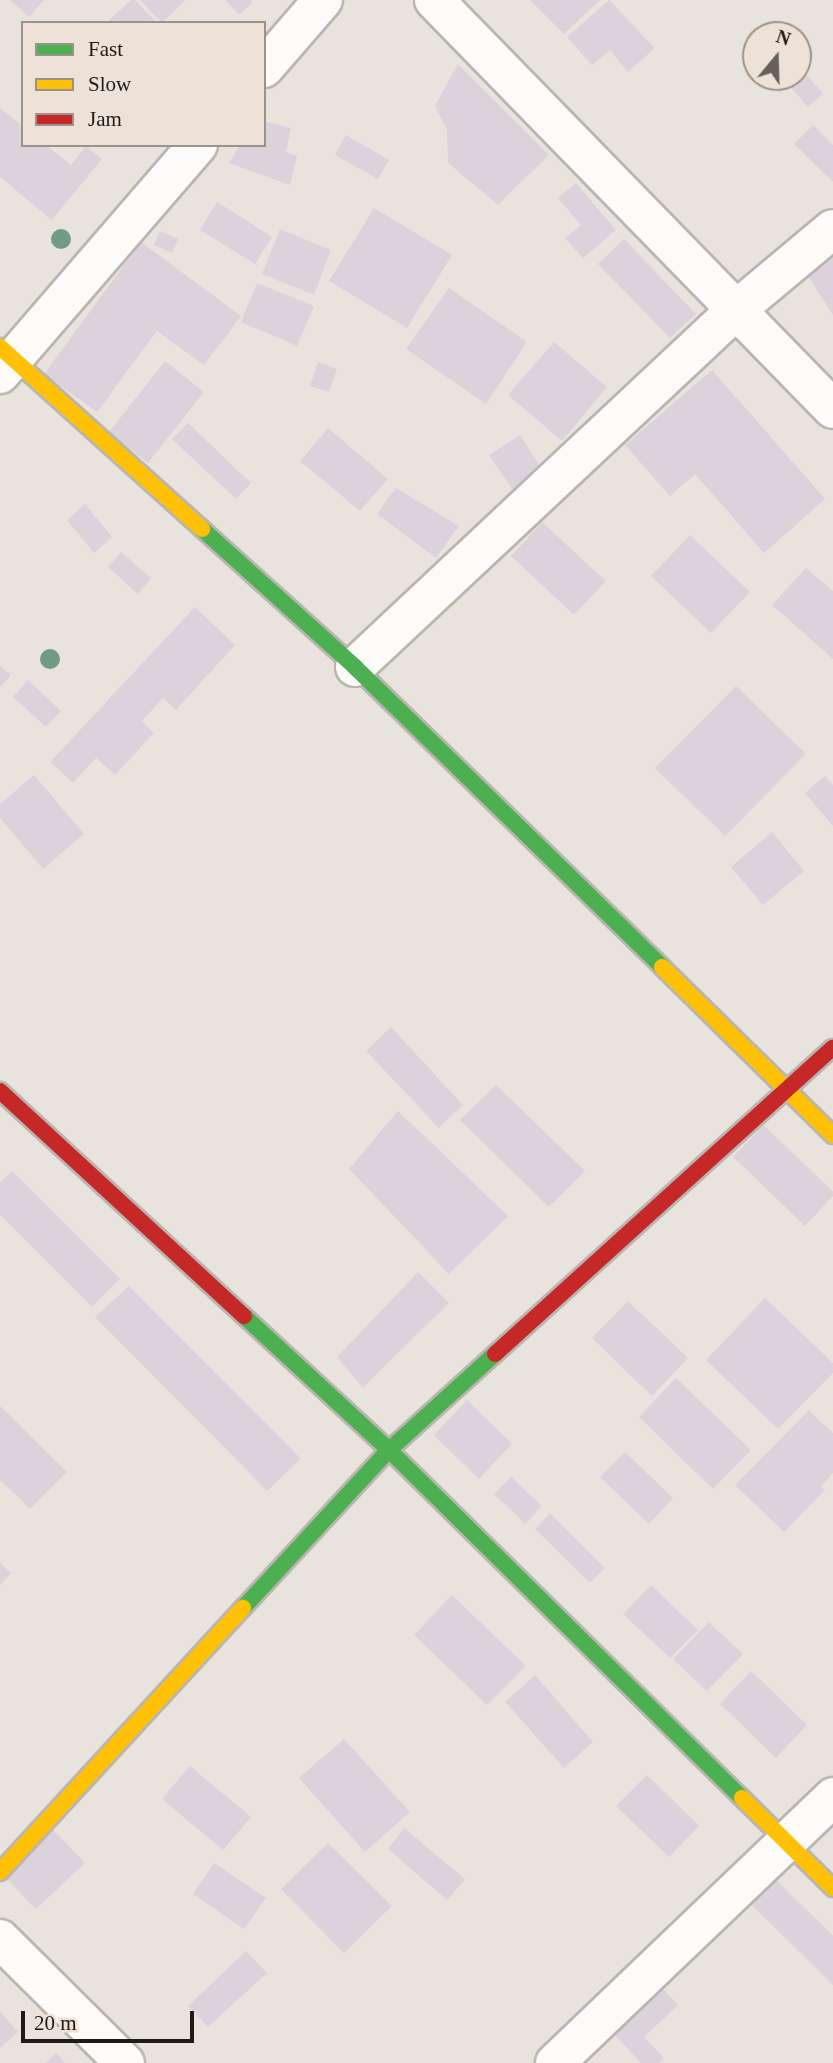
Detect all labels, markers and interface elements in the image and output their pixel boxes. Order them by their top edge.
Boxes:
legend [21,21,266,147]
north arrow [742,21,812,91]
text: N [773,25,793,50]
text: Fast [88,37,123,61]
text: Slow [88,72,131,96]
text: Jam [88,107,122,131]
scale bar [24,1996,198,2040]
text: 20 m [34,2011,77,2035]

